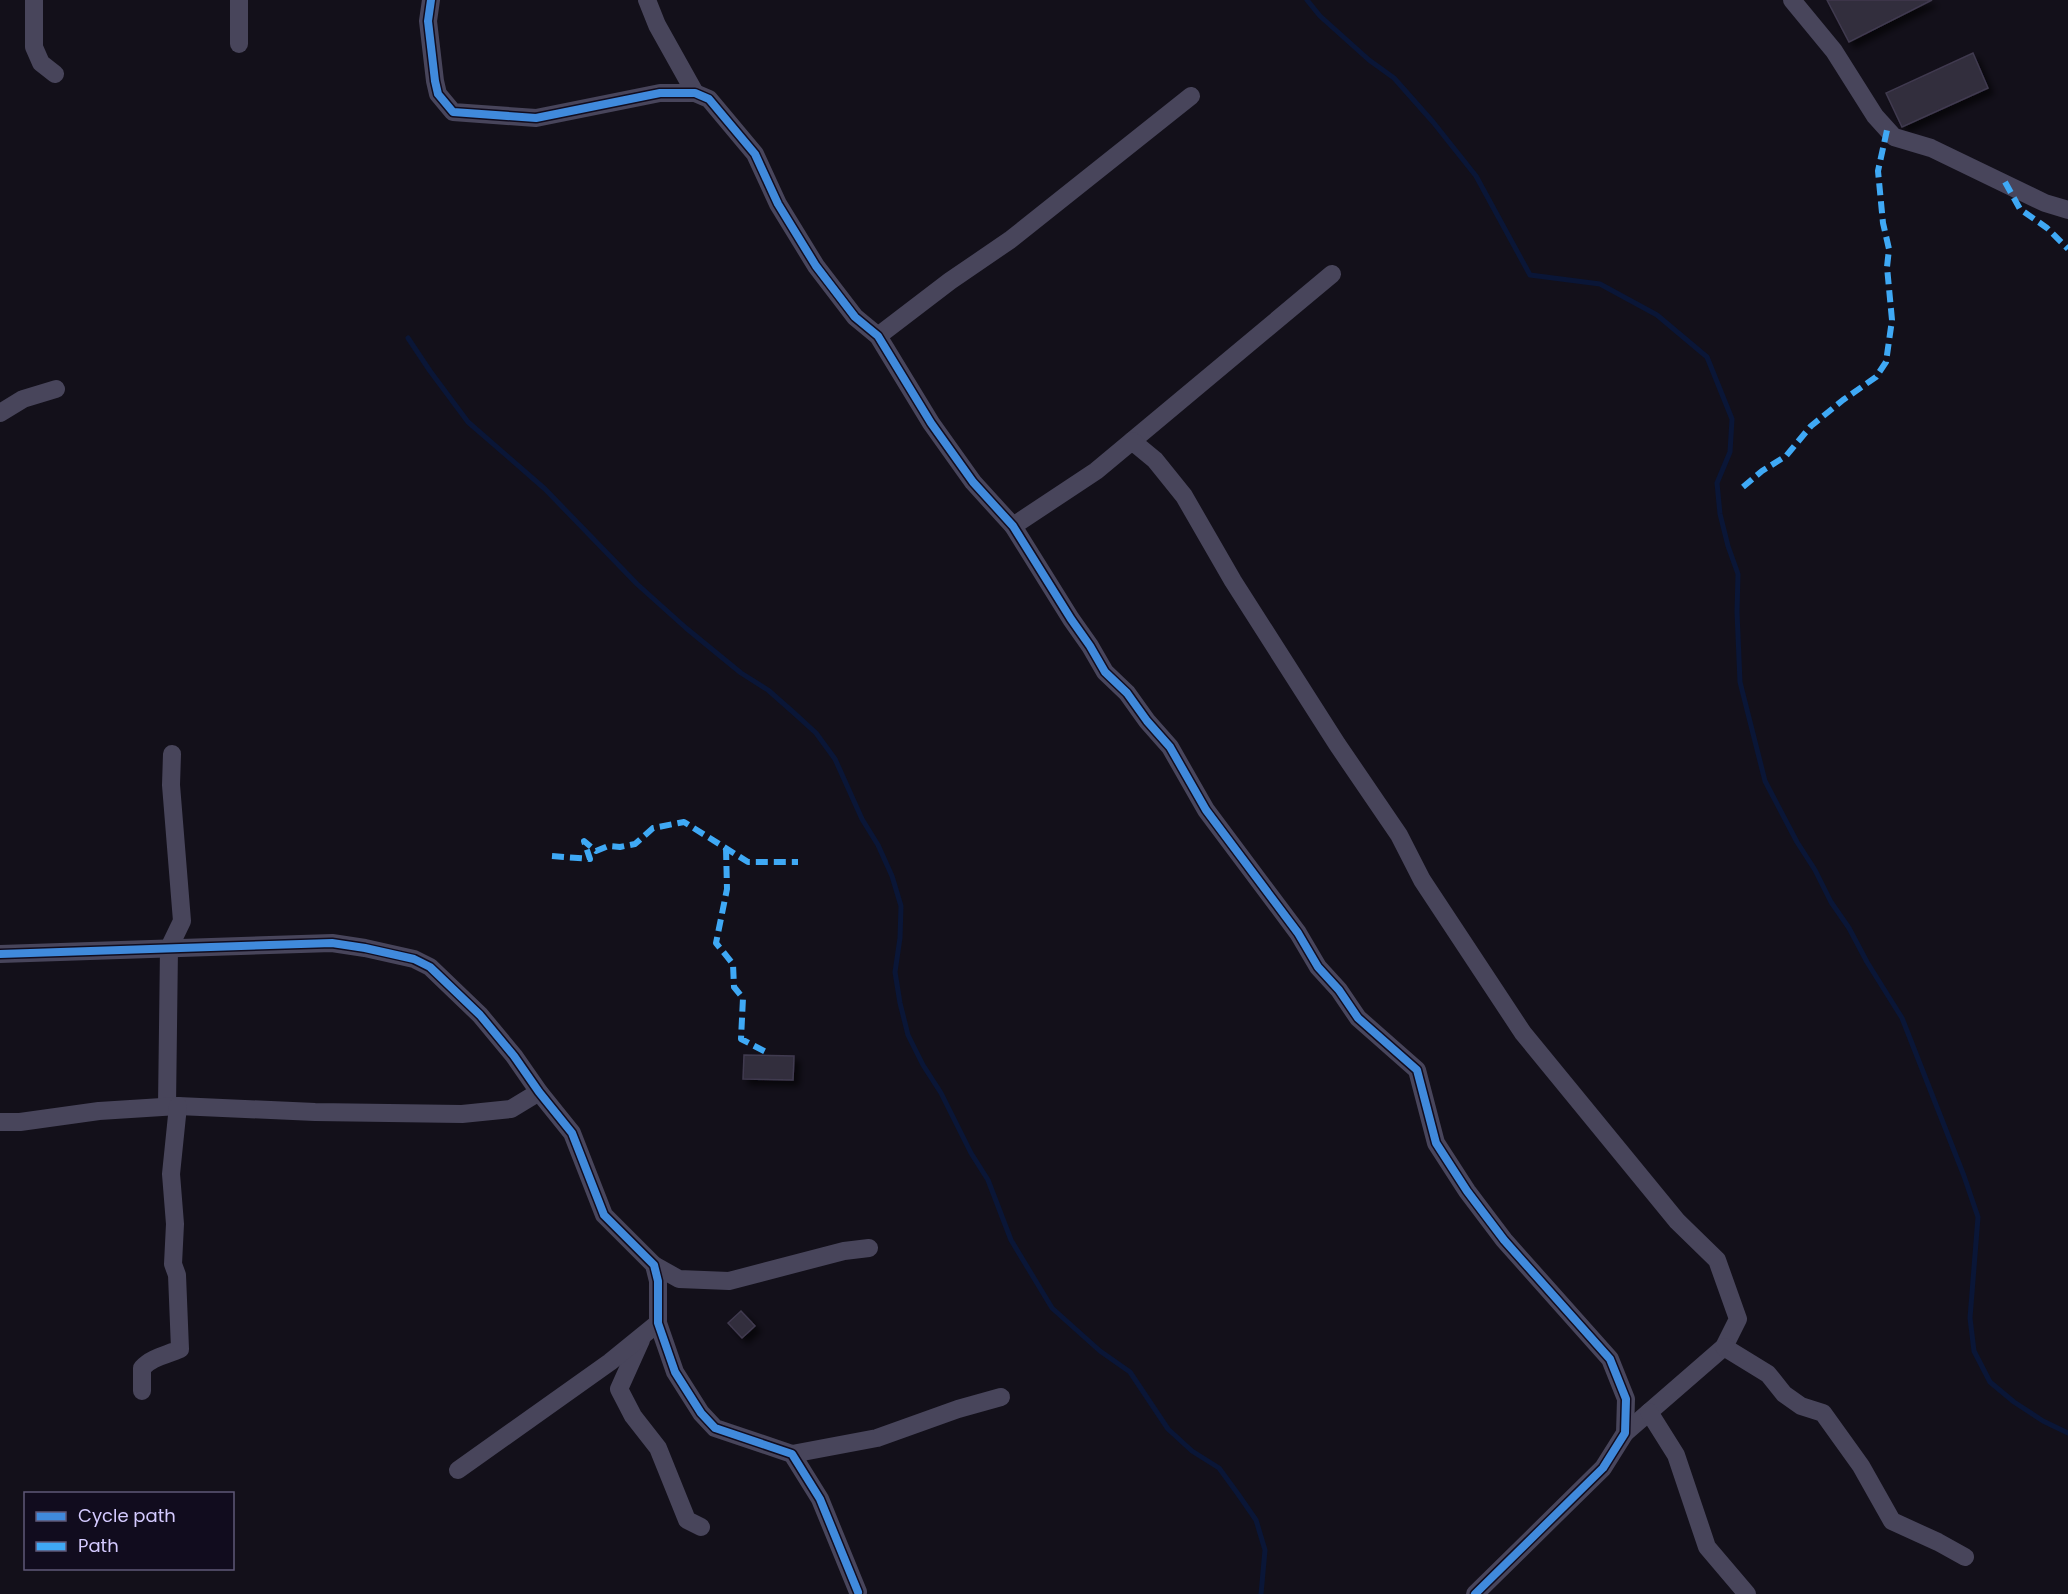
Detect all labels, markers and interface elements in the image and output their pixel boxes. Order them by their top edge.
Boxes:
legend [24,1492,234,1570]
text: Cycle path [78,1503,176,1528]
text: Path [78,1533,119,1558]

